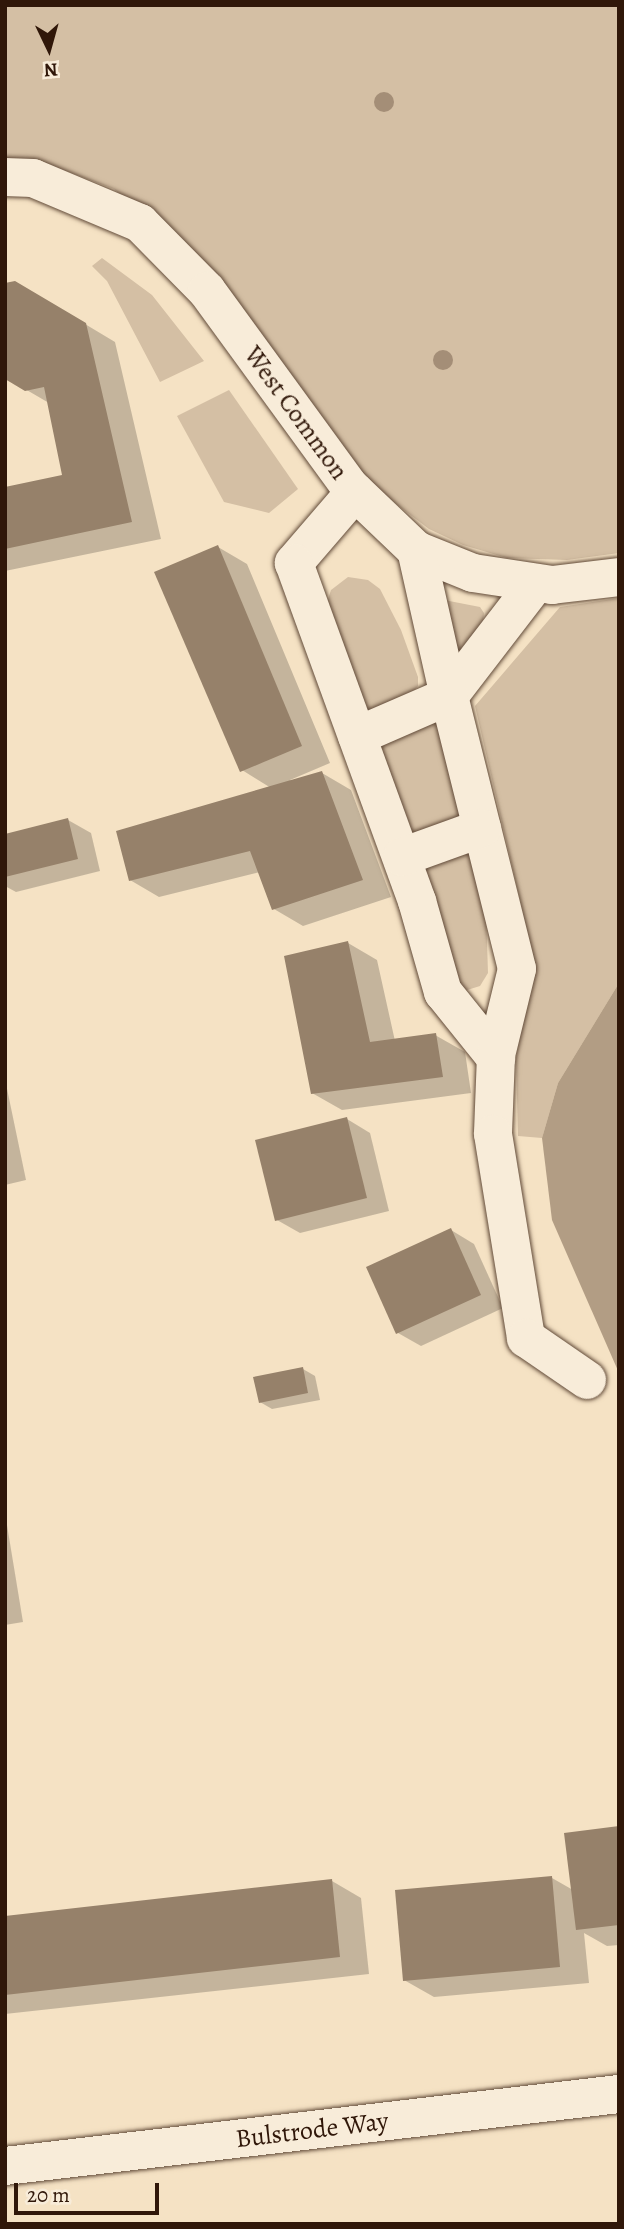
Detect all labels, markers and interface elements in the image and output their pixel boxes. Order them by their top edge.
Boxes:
north arrow [14,14,84,84]
text: N [43,56,59,83]
street label: West Common [237,340,355,486]
street label: Bulstrode Way [234,2105,390,2155]
scale bar [18,2170,163,2214]
text: 20 m [27,2181,70,2209]

